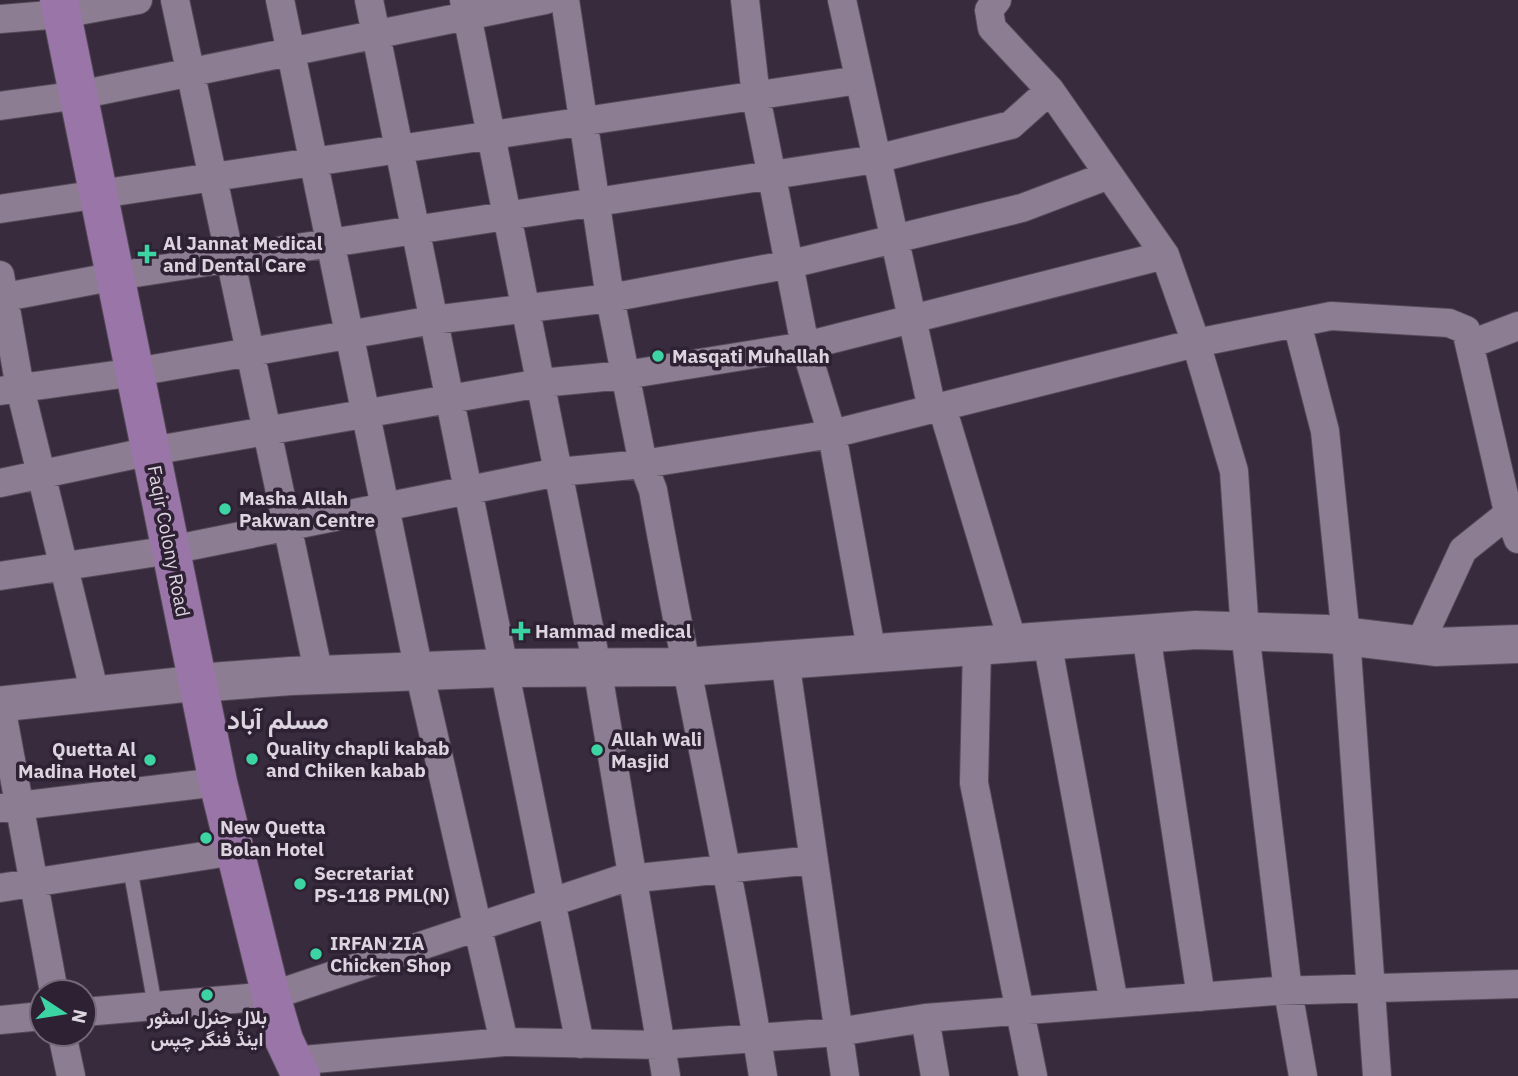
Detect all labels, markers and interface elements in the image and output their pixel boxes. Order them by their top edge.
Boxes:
place label: Al Jannat Medical and Dental Care [163,231,323,277]
marker: Al Jannat Medical and Dental Care [137,244,157,264]
place label: Masqati Muhallah [672,344,830,368]
marker: Masqati Muhallah [650,348,666,364]
street label: Faqir Colony Road [143,463,195,619]
place label: Masha Allah Pakwan Centre [239,486,375,532]
marker: Masha Allah Pakwan Centre [217,501,233,517]
place label: Hammad medical [535,619,692,643]
marker: Hammad medical [513,623,529,639]
district label: مسلم آباد [227,702,329,737]
place label: Allah Wali Masjid [611,727,702,773]
place label: Quality chapli kabab and Chiken kabab [266,736,450,782]
place label: Quetta Al Madina Hotel [18,737,136,783]
marker: Allah Wali Masjid [589,742,605,758]
marker: Quality chapli kabab and Chiken kabab [244,751,260,767]
marker: Quetta Al Madina Hotel [142,752,158,768]
place label: New Quetta Bolan Hotel [220,815,326,861]
marker: New Quetta Bolan Hotel [198,830,214,846]
place label: Secretariat PS-118 PML(N) [314,861,449,907]
marker: Secretariat PS-118 PML(N) [292,876,308,892]
place label: IRFAN ZIA Chicken Shop [330,931,451,977]
marker: IRFAN ZIA Chicken Shop [308,946,324,962]
north arrow [28,978,98,1048]
marker: بلال جنرل اسٹور اینڈ فنگر چپس [199,987,215,1003]
place label: بلال جنرل اسٹور اینڈ فنگر چپس [146,1005,267,1053]
text: N [66,1007,93,1026]

